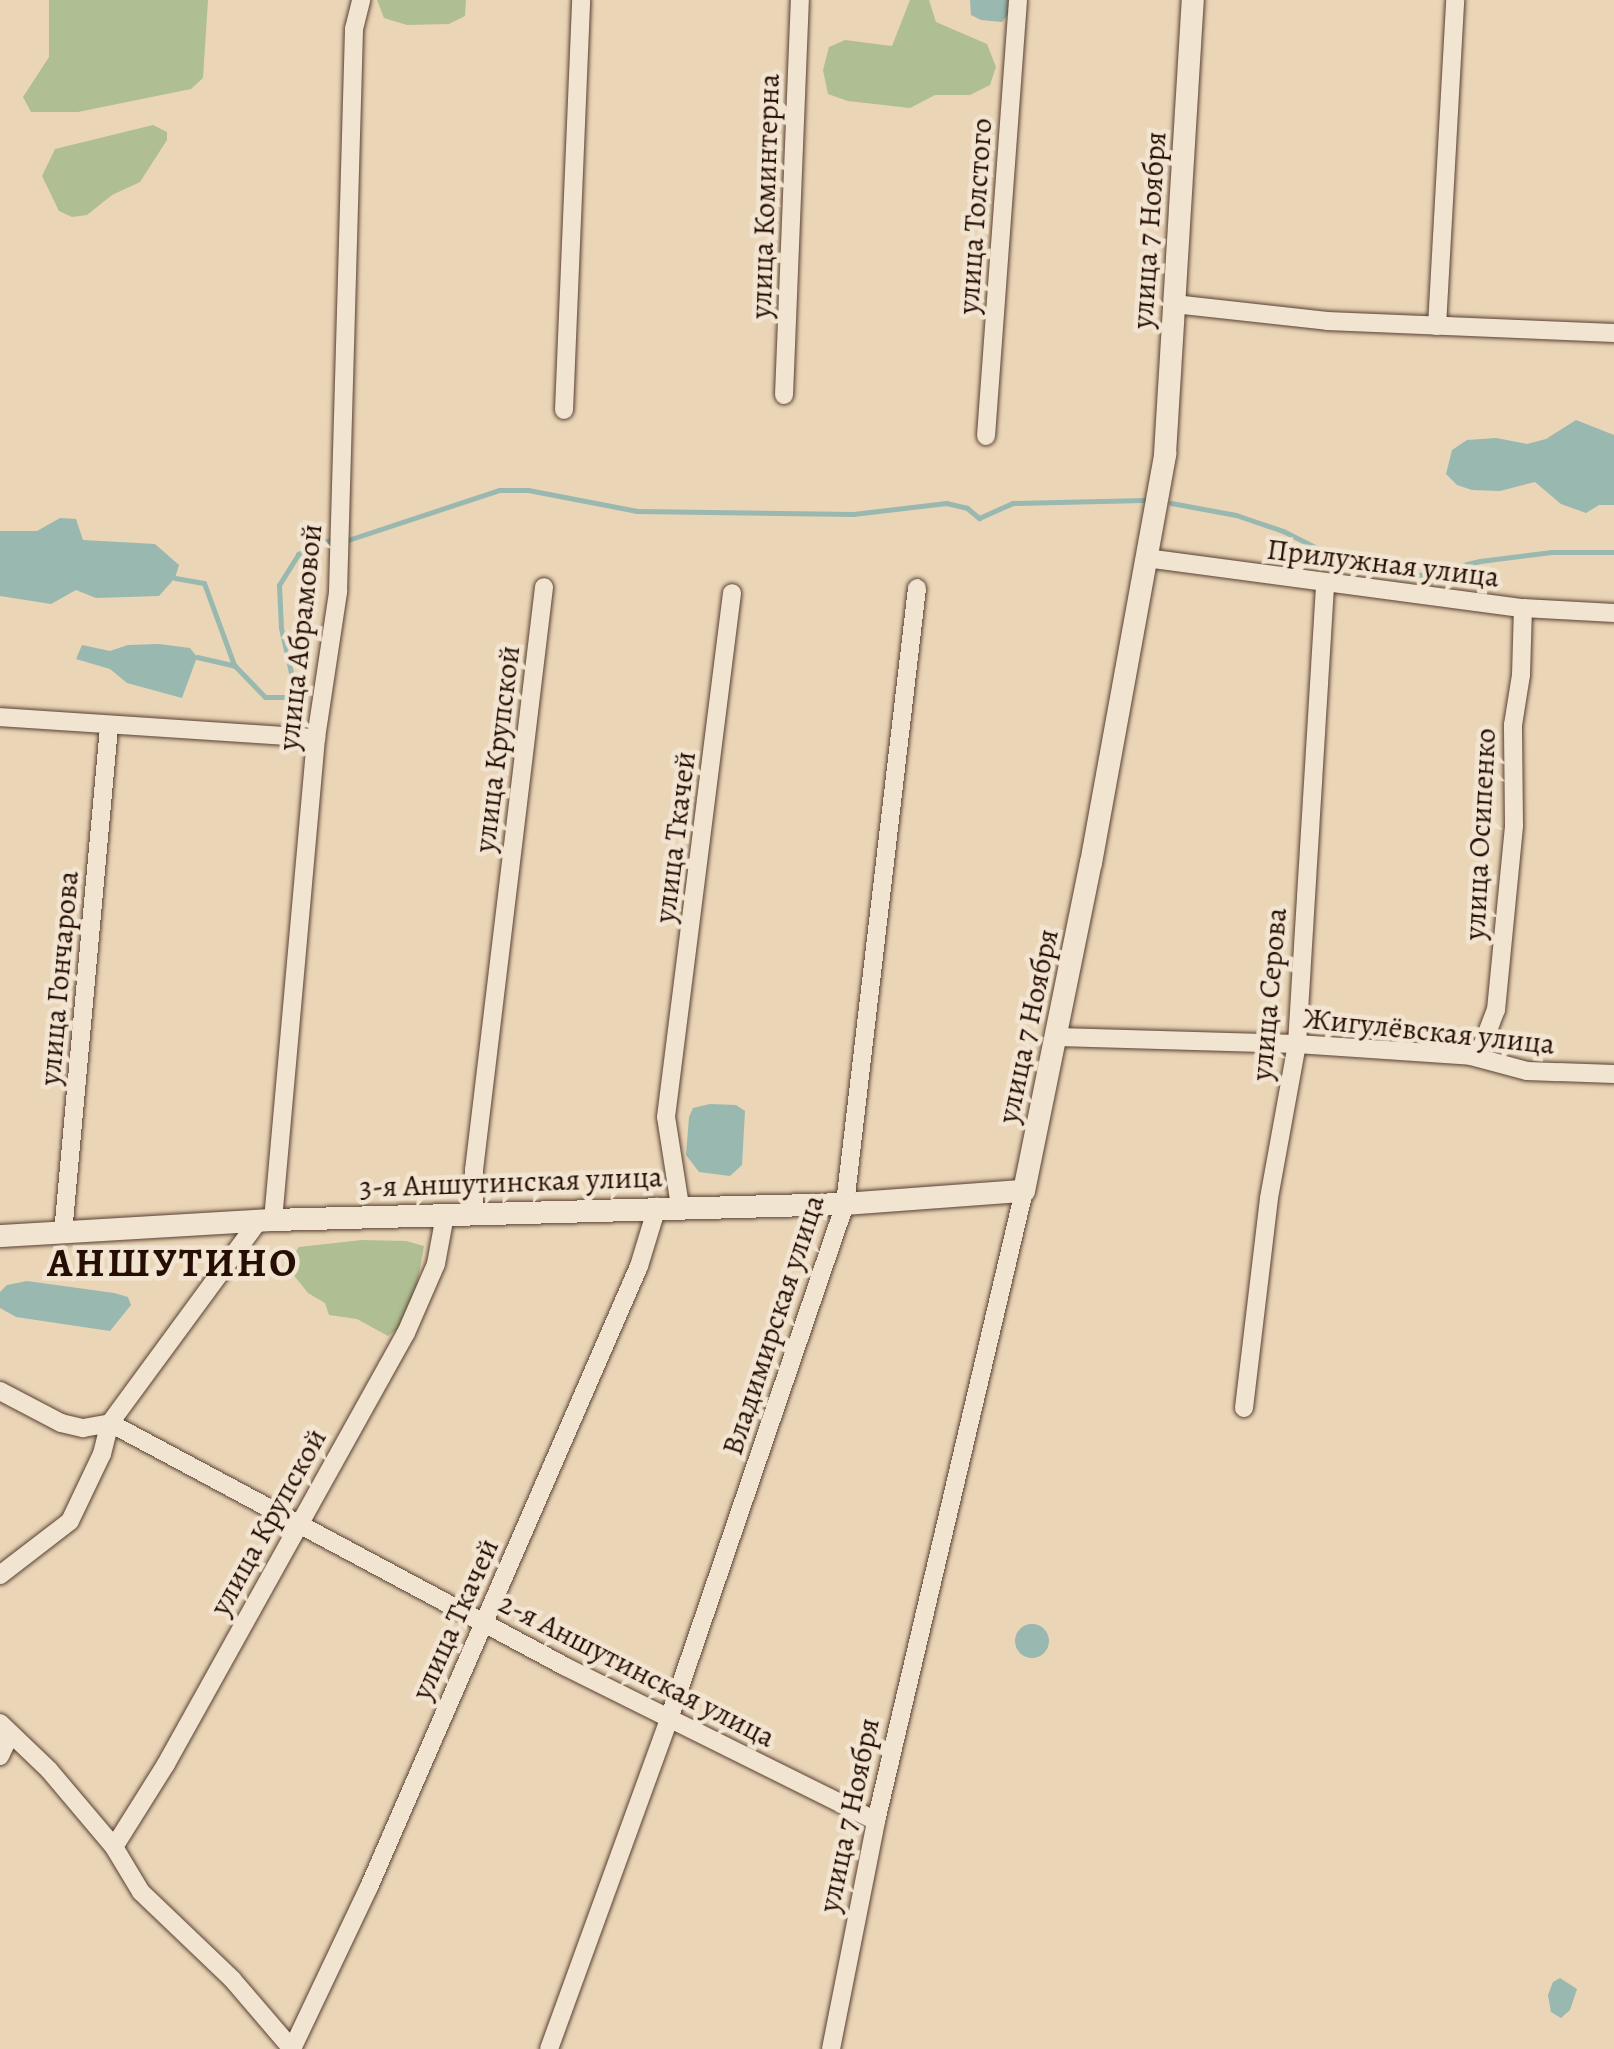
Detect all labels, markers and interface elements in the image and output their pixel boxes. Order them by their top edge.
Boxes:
street label: улица Коминтерна [743,73,787,319]
street label: улица Толстого [950,117,1000,315]
street label: улица 7 Ноября [1124,130,1174,330]
street label: улица Абрамовой [270,522,330,752]
street label: Прилужная улица [1265,531,1501,595]
street label: улица Крупской [466,644,528,854]
street label: улица Осипенко [1456,727,1504,941]
street label: улица Ткачей [647,749,703,925]
street label: улица Гончарова [32,869,86,1087]
street label: улица Серова [1244,906,1294,1082]
street label: улица 7 Ноября [990,926,1066,1126]
street label: Жигулёвская улица [1301,1000,1557,1062]
street label: 3-я Аншутинская улица [359,1159,663,1205]
street label: Владимирская улица [714,1190,832,1460]
district label: АНШУТИНО [47,1239,299,1287]
street label: улица Крупской [202,1422,334,1622]
street label: улица Ткачей [403,1533,507,1705]
street label: 2-я Аншутинская улица [493,1585,781,1755]
street label: улица 7 Ноября [811,1715,887,1915]

